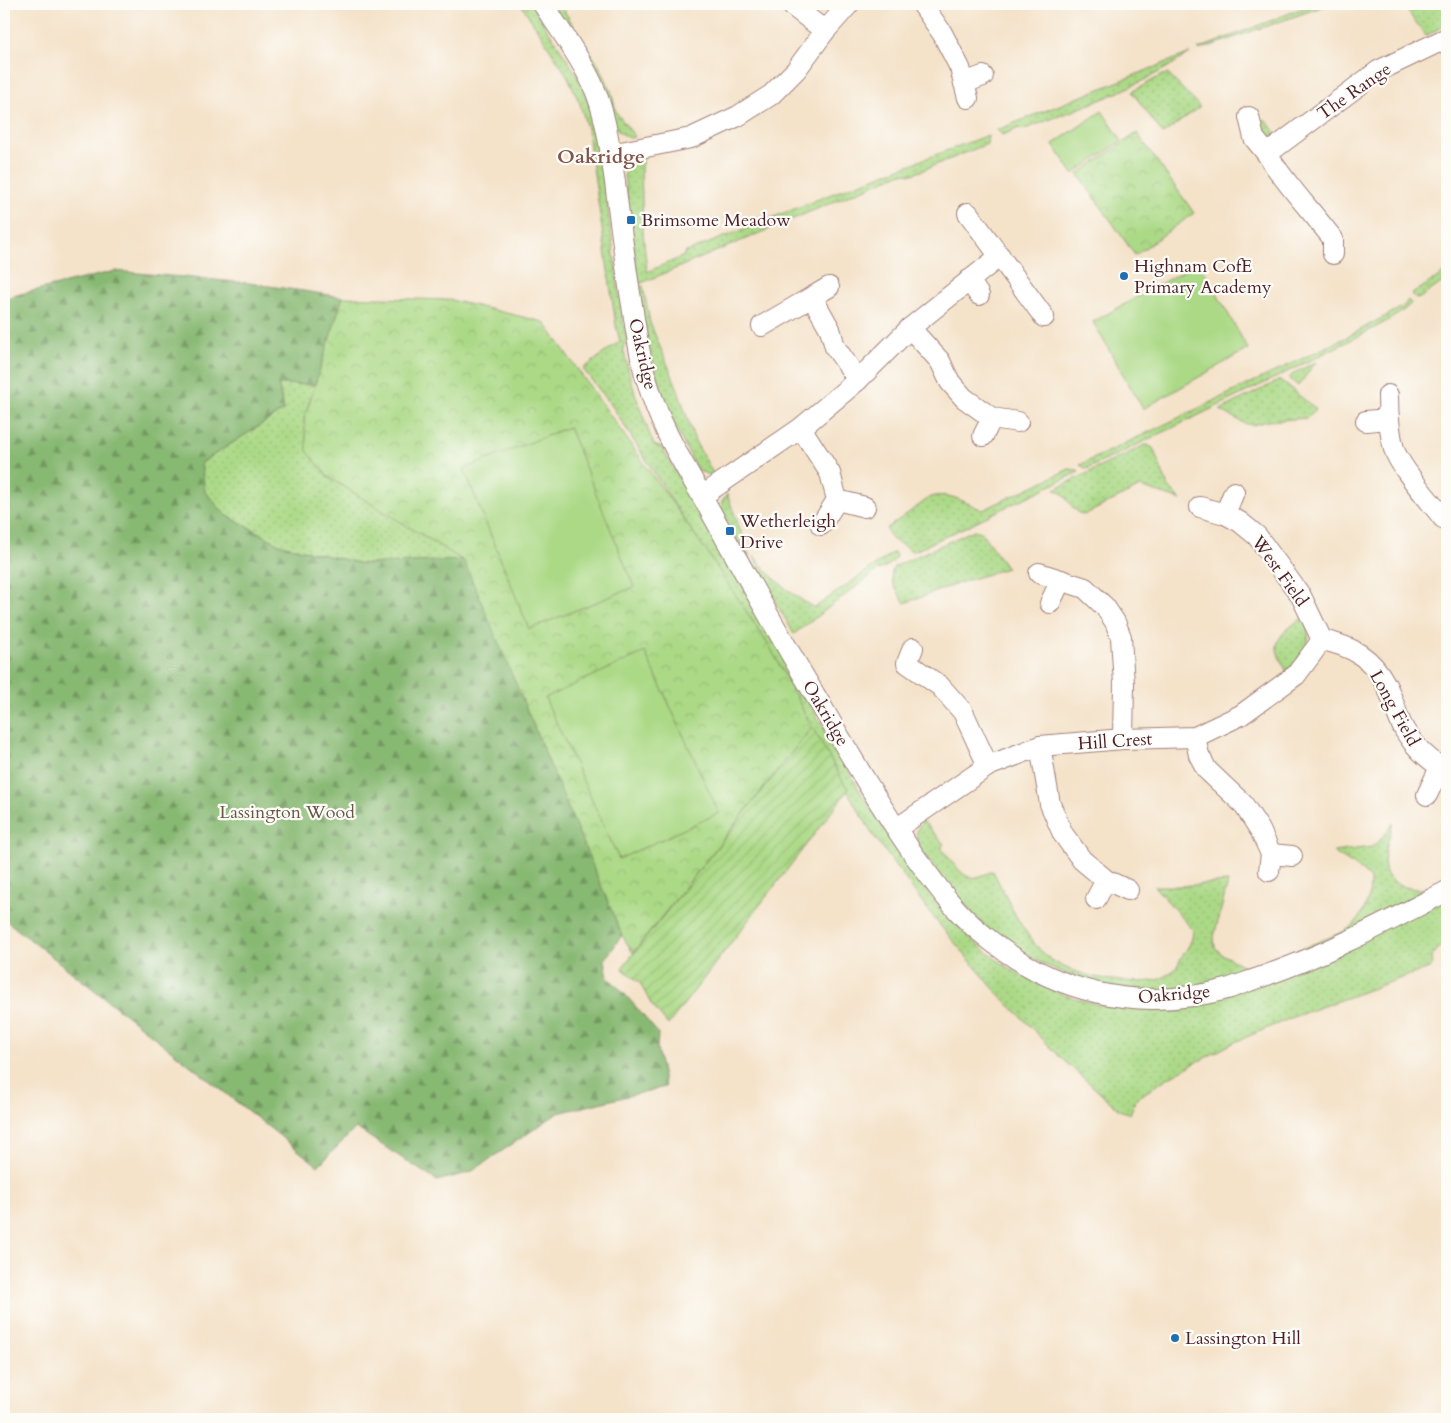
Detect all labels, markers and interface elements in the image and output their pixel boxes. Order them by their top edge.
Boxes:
street label: The Range [1312,57,1396,126]
district label: Oakridge [557,143,645,170]
place label: Brimsome Meadow [641,208,791,233]
marker: Brimsome Meadow [625,214,637,226]
place label: Highnam CofE Primary Academy [1134,254,1272,300]
marker: Highnam CofE Primary Academy [1118,270,1130,282]
street label: Oakridge [622,316,663,392]
place label: Wetherleigh Drive [739,509,836,555]
marker: Wetherleigh Drive [724,525,736,537]
street label: West Field [1245,530,1314,612]
street label: Long Field [1363,666,1426,751]
street label: Oakridge [796,676,855,751]
street label: Hill Crest [1077,726,1153,757]
park label: Lassington Wood [219,800,355,825]
street label: Oakridge [1137,979,1211,1010]
place label: Lassington Hill [1185,1326,1301,1351]
marker: Lassington Hill [1169,1332,1181,1344]

